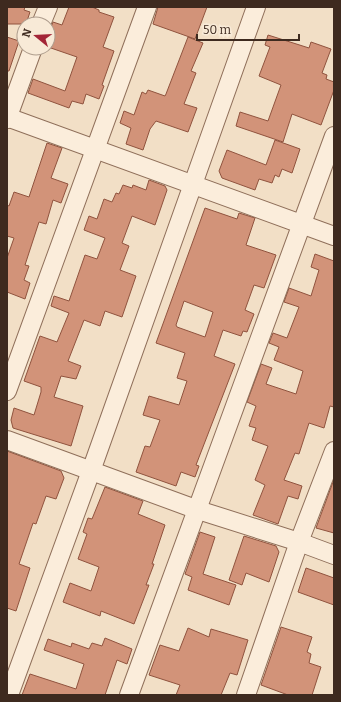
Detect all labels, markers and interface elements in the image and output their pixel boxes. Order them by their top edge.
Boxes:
north arrow [16,16,56,56]
scale bar [197,16,299,42]
text: 50 m [203,23,232,37]
text: N [19,27,35,39]

